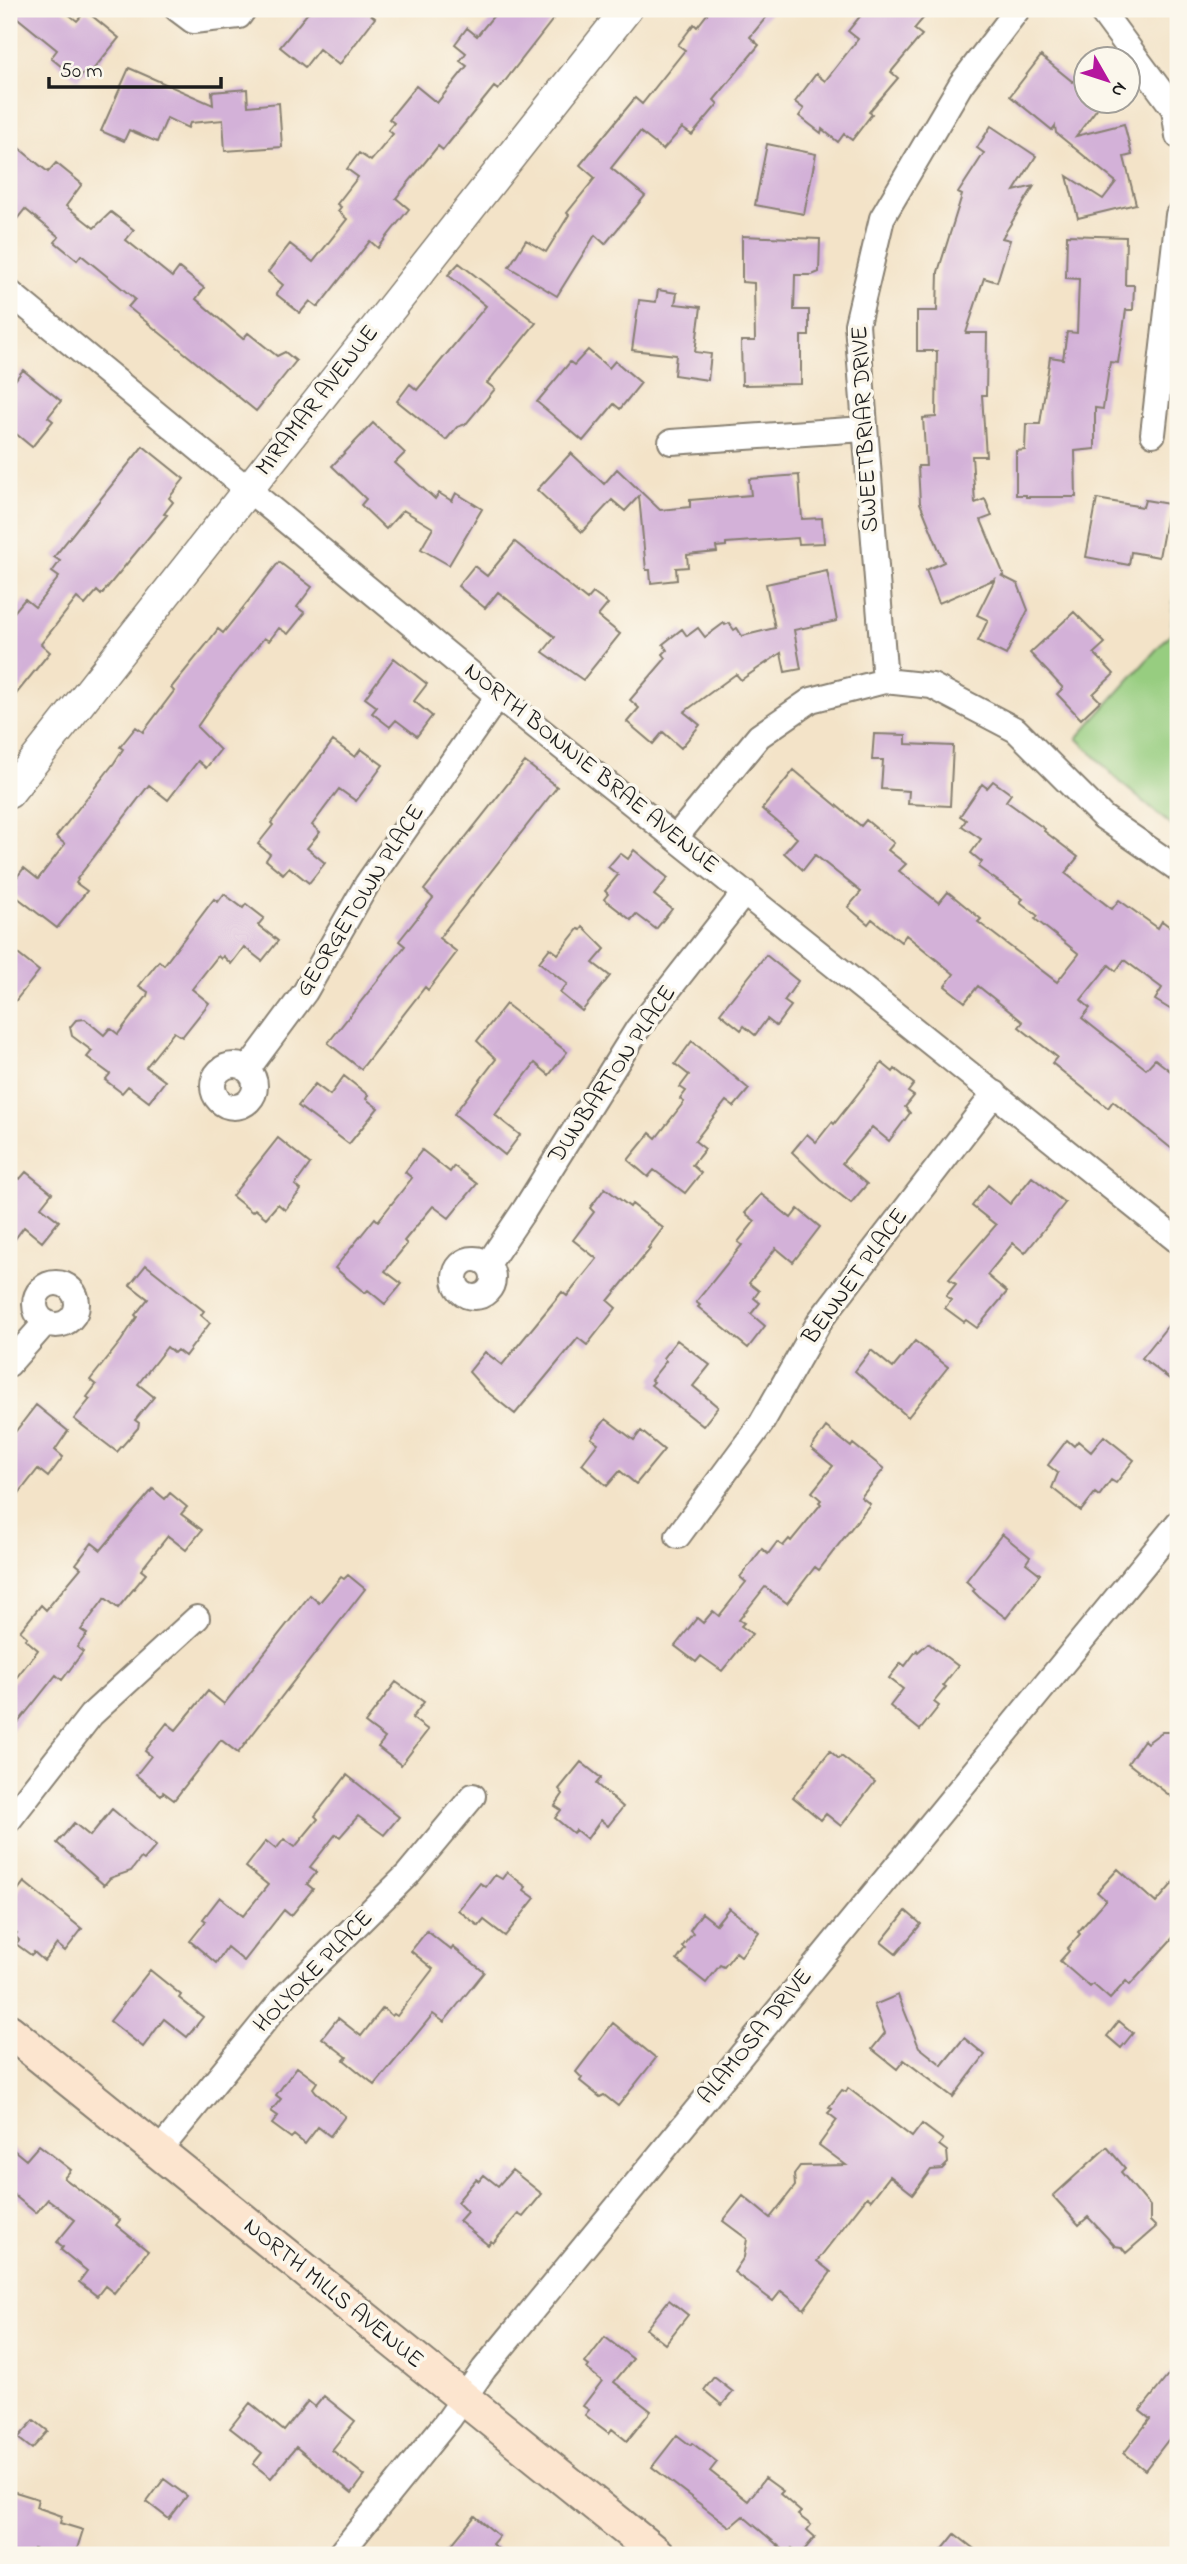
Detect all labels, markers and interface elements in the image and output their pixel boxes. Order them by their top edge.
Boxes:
scale bar [49,46,220,90]
north arrow [1072,46,1142,116]
text: 50 m [60,57,103,87]
text: N [1104,76,1133,103]
street label: MIRAMAR AVENUE [248,318,388,484]
street label: SWEETBRIAR DRIVE [843,325,889,533]
street label: NORTH BONNIE BRAE AVENUE [456,655,726,883]
street label: GEORGETOWN PLACE [288,798,434,1004]
street label: DUNBARTON PLACE [540,979,686,1172]
street label: BENNET PLACE [794,1201,918,1353]
street label: HOLYOKE PLACE [246,1902,382,2042]
street label: ALAMOSA DRIVE [690,1962,822,2112]
street label: NORTH MILLS AVENUE [235,2210,431,2378]

